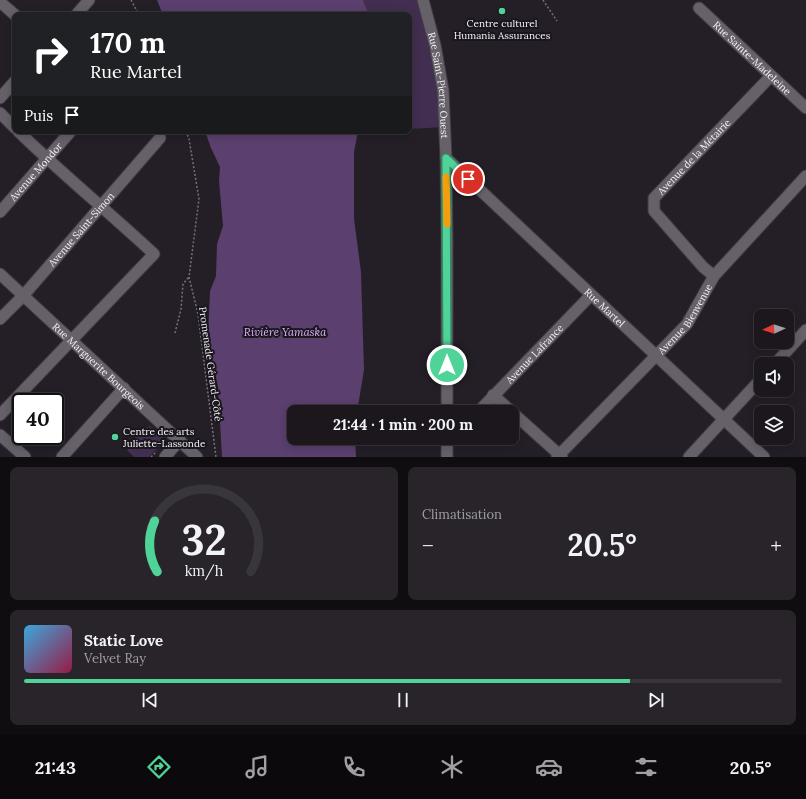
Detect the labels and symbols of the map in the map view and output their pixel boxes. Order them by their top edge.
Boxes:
marker: Centre culturel Humania Assurances [497,6,507,16]
place label: Centre culturel Humania Assurances [454,17,551,42]
street label: Rue Sainte-Madeleine [710,19,794,98]
street label: Rue Saint-Pierre Ouest [425,31,451,139]
street label: Avenue de la Métairie [654,116,734,198]
street label: Avenue Mondor [6,139,66,205]
pin [451,162,485,196]
street label: Avenue Saint-Simon [45,190,117,270]
street label: Avenue Bienvenue [654,281,716,358]
street label: Rue Martel [581,285,628,330]
street label: Promenade Gérard-Côté [196,306,225,423]
north arrow [754,309,794,349]
street label: Rue Marguerite Bourgeois [50,320,148,413]
street label: Avenue Lafrance [502,321,567,387]
water label: Rivière Yamaska [244,325,327,339]
position arrow [426,344,468,386]
speed limit sign: 40 [12,393,64,445]
place label: Centre des arts Juliette-Lassonde [122,425,206,450]
marker: Centre des arts Juliette-Lassonde [110,432,120,442]

